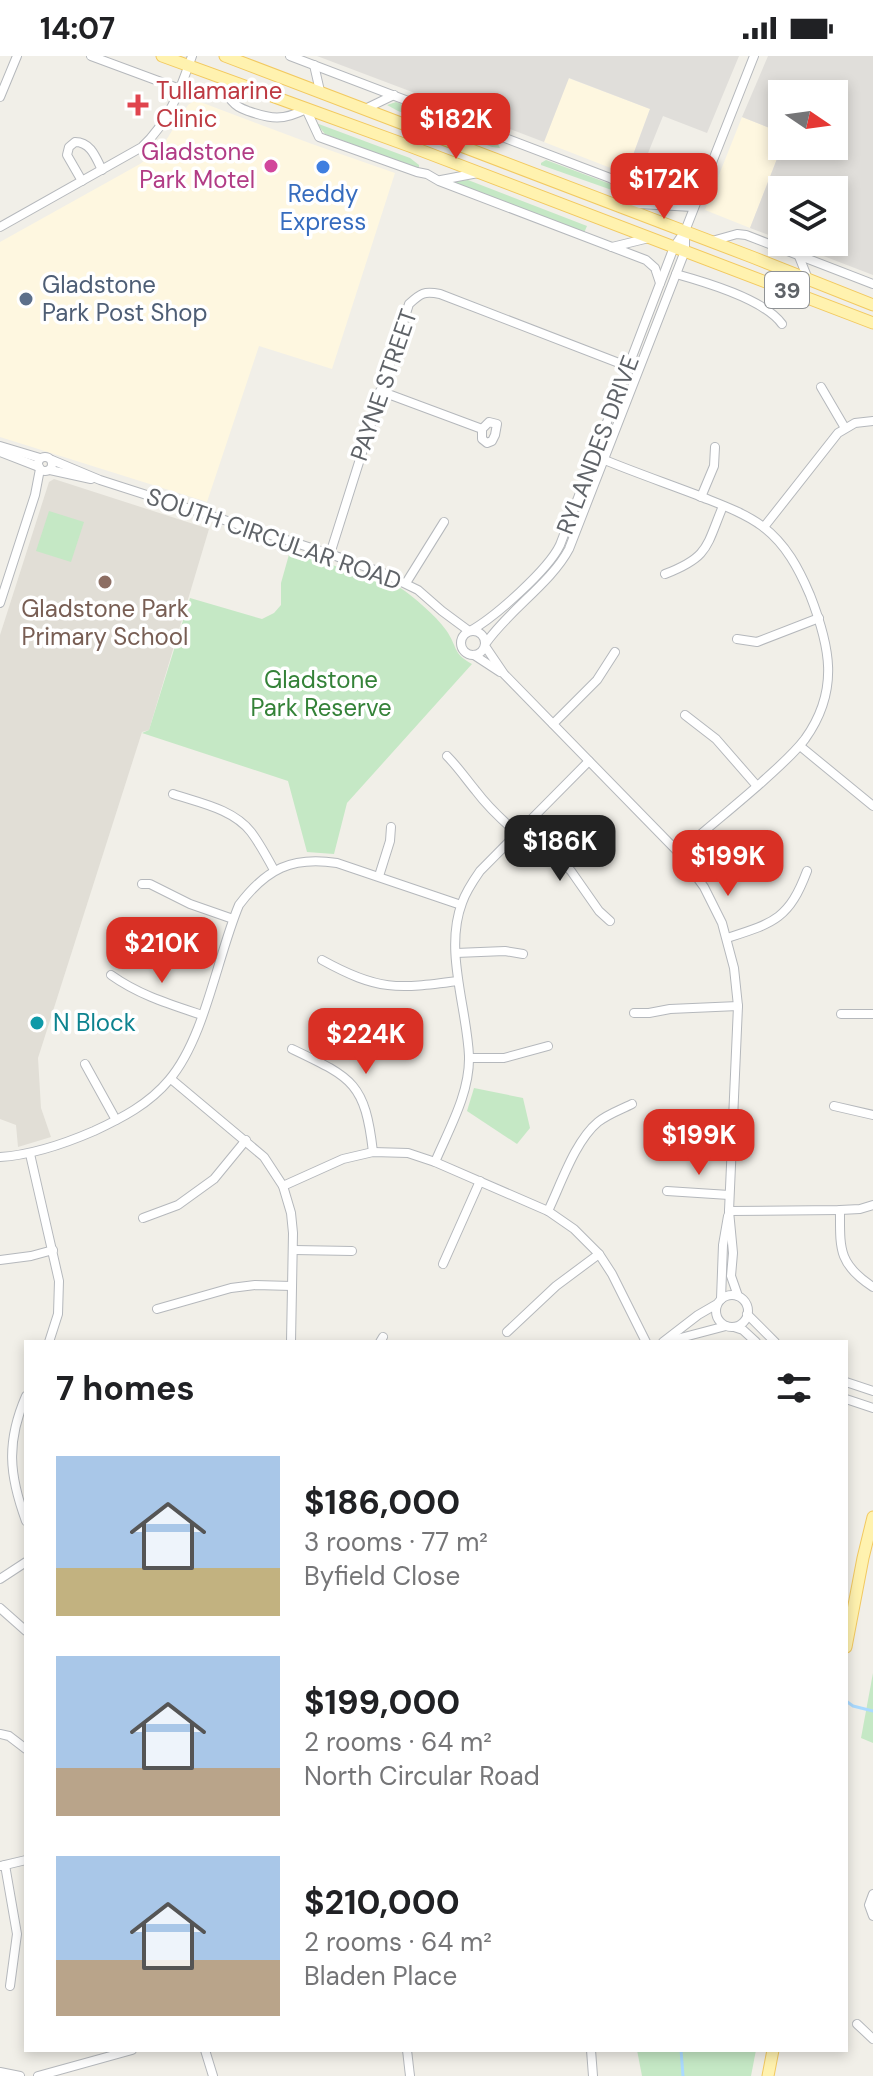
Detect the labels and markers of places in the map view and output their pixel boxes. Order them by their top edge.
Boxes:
place label: Tullamarine Clinic [156,75,282,134]
pin: $182K [400,93,512,161]
marker: Tullamarine Clinic [127,94,149,116]
place label: Gladstone Park Motel [139,136,255,195]
pin: $172K [608,153,720,221]
marker: Gladstone Park Motel [262,157,280,175]
marker: Reddy Express [314,158,332,176]
place label: Reddy Express [280,178,366,237]
place label: Gladstone Park Post Shop [42,269,208,328]
marker: Gladstone Park Post Shop [17,290,35,308]
marker: Gladstone Park Primary School [96,573,114,591]
place label: Gladstone Park Primary School [21,593,189,652]
pin: $186K [504,815,616,883]
pin: $199K [672,830,784,898]
pin: $210K [106,917,218,985]
place label: N Block [53,1007,136,1038]
pin: $224K [310,1008,422,1076]
marker: N Block [28,1014,46,1032]
pin: $199K [643,1109,755,1177]

